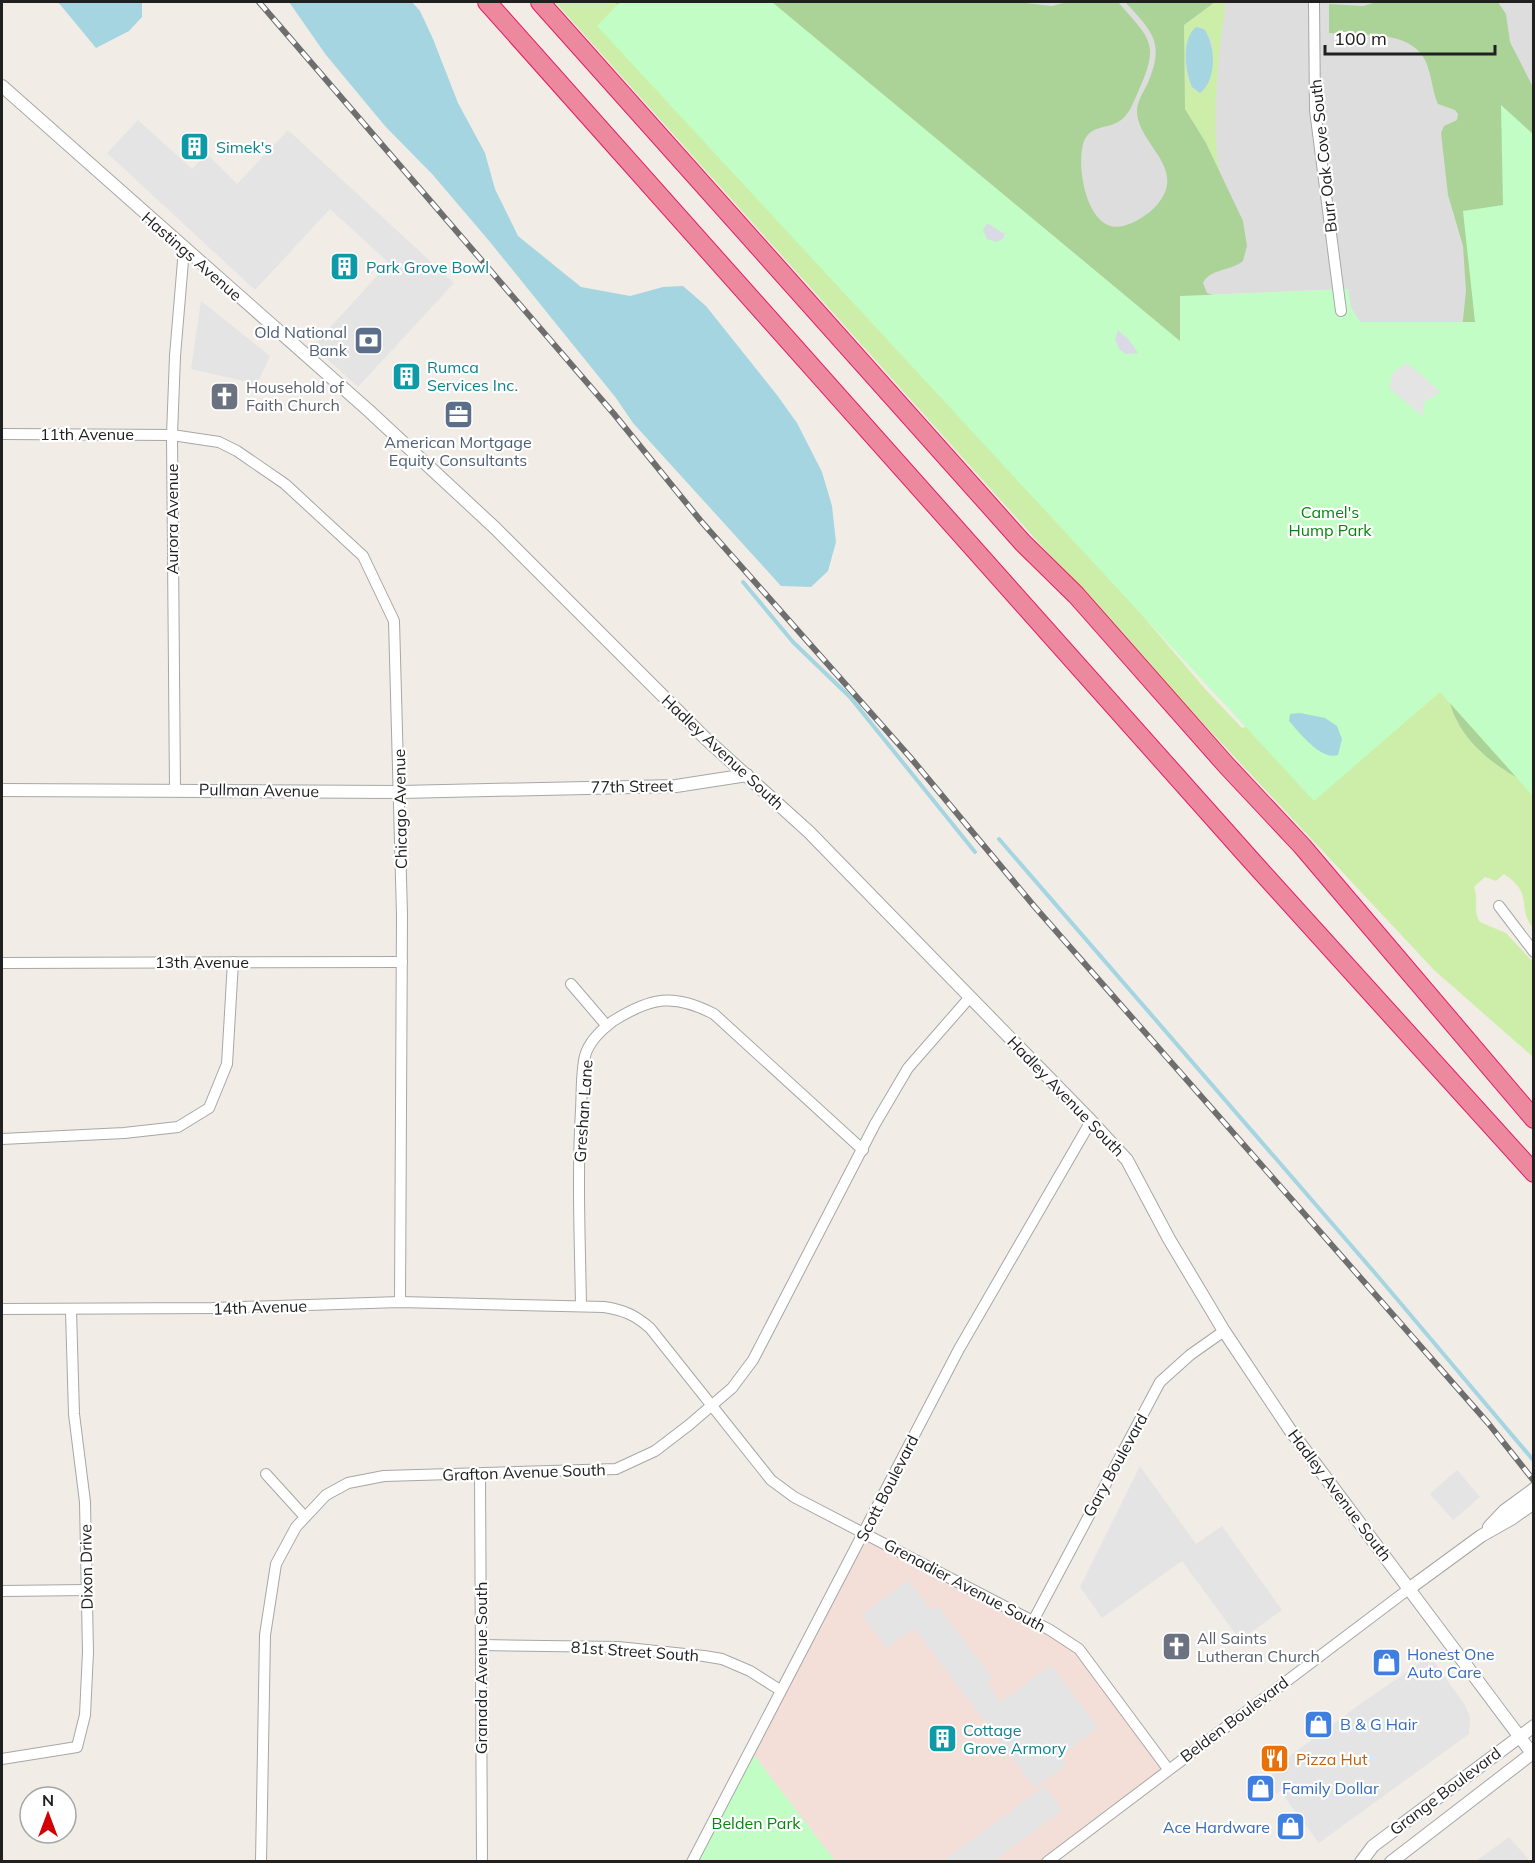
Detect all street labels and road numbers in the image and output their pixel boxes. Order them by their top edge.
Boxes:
street label: Burr Oak Cove South [1305,78,1341,234]
street label: Hastings Avenue [138,207,246,305]
street label: 11th Avenue [40,424,134,444]
street label: Aurora Avenue [162,463,182,575]
street label: Hadley Avenue South [658,690,788,814]
street label: Chicago Avenue [389,749,411,869]
street label: 77th Street [591,775,674,797]
street label: Pullman Avenue [199,779,319,801]
street label: 13th Avenue [155,952,249,972]
street label: Hadley Avenue South [1003,1032,1129,1160]
street label: Greshan Lane [569,1059,597,1163]
street label: 14th Avenue [213,1295,307,1319]
street label: Gary Boulevard [1078,1410,1152,1520]
street label: Hadley Avenue South [1284,1425,1396,1565]
street label: Scott Boulevard [852,1431,922,1545]
street label: Grafton Avenue South [442,1459,606,1485]
street label: Dixon Drive [75,1524,97,1610]
street label: Grenadier Avenue South [881,1534,1049,1636]
street label: Granada Avenue South [471,1582,491,1754]
street label: 81st Street South [570,1637,700,1665]
street label: Belden Boulevard [1176,1672,1292,1766]
street label: Grange Boulevard [1386,1743,1504,1839]

